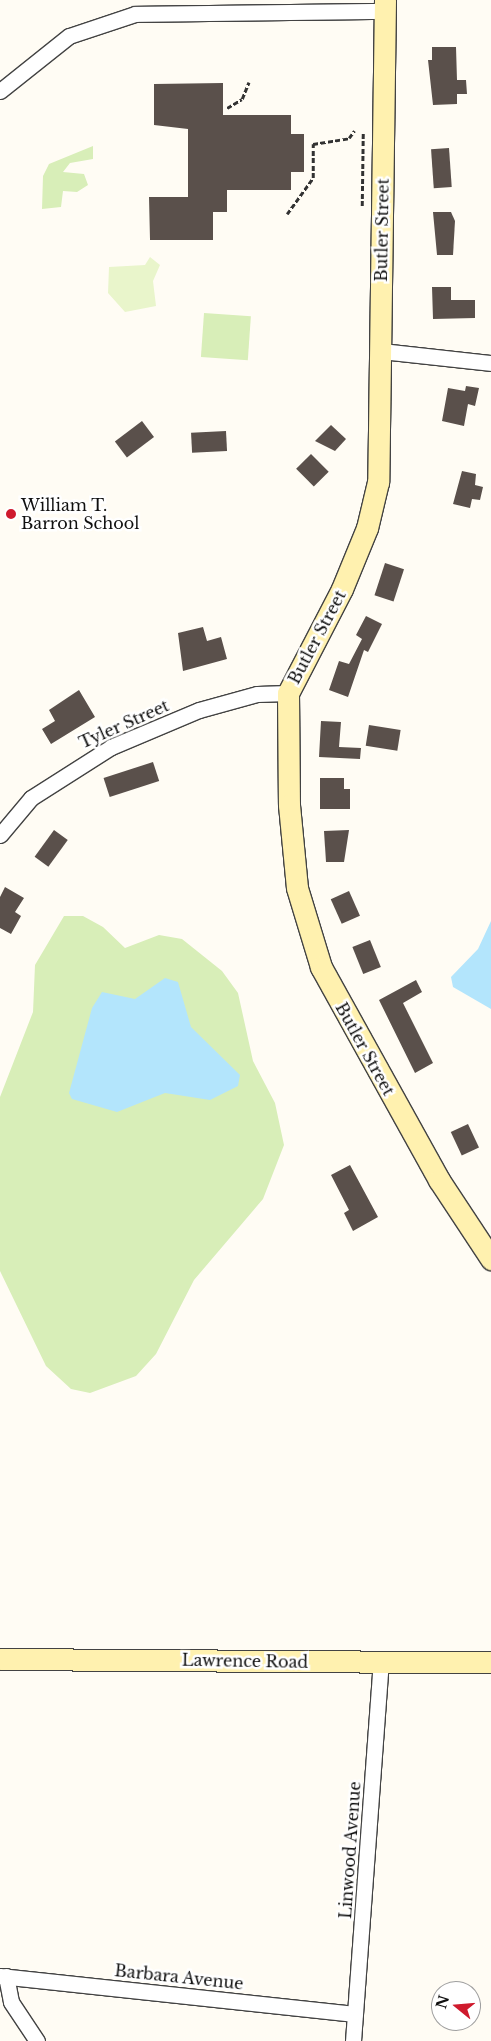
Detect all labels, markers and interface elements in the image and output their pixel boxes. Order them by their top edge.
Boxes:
street label: Butler Street [371,178,393,282]
place label: William T. Barron School [21,495,139,533]
marker: William T. Barron School [5,508,17,520]
street label: Butler Street [284,587,350,687]
street label: Tyler Street [76,696,172,752]
street label: Butler Street [331,999,399,1099]
street label: Lawrence Road [182,1650,308,1672]
street label: Linwood Avenue [336,1780,364,1920]
street label: Barbara Avenue [113,1961,245,1993]
north arrow [431,1981,481,2031]
text: N [432,1993,453,2011]

